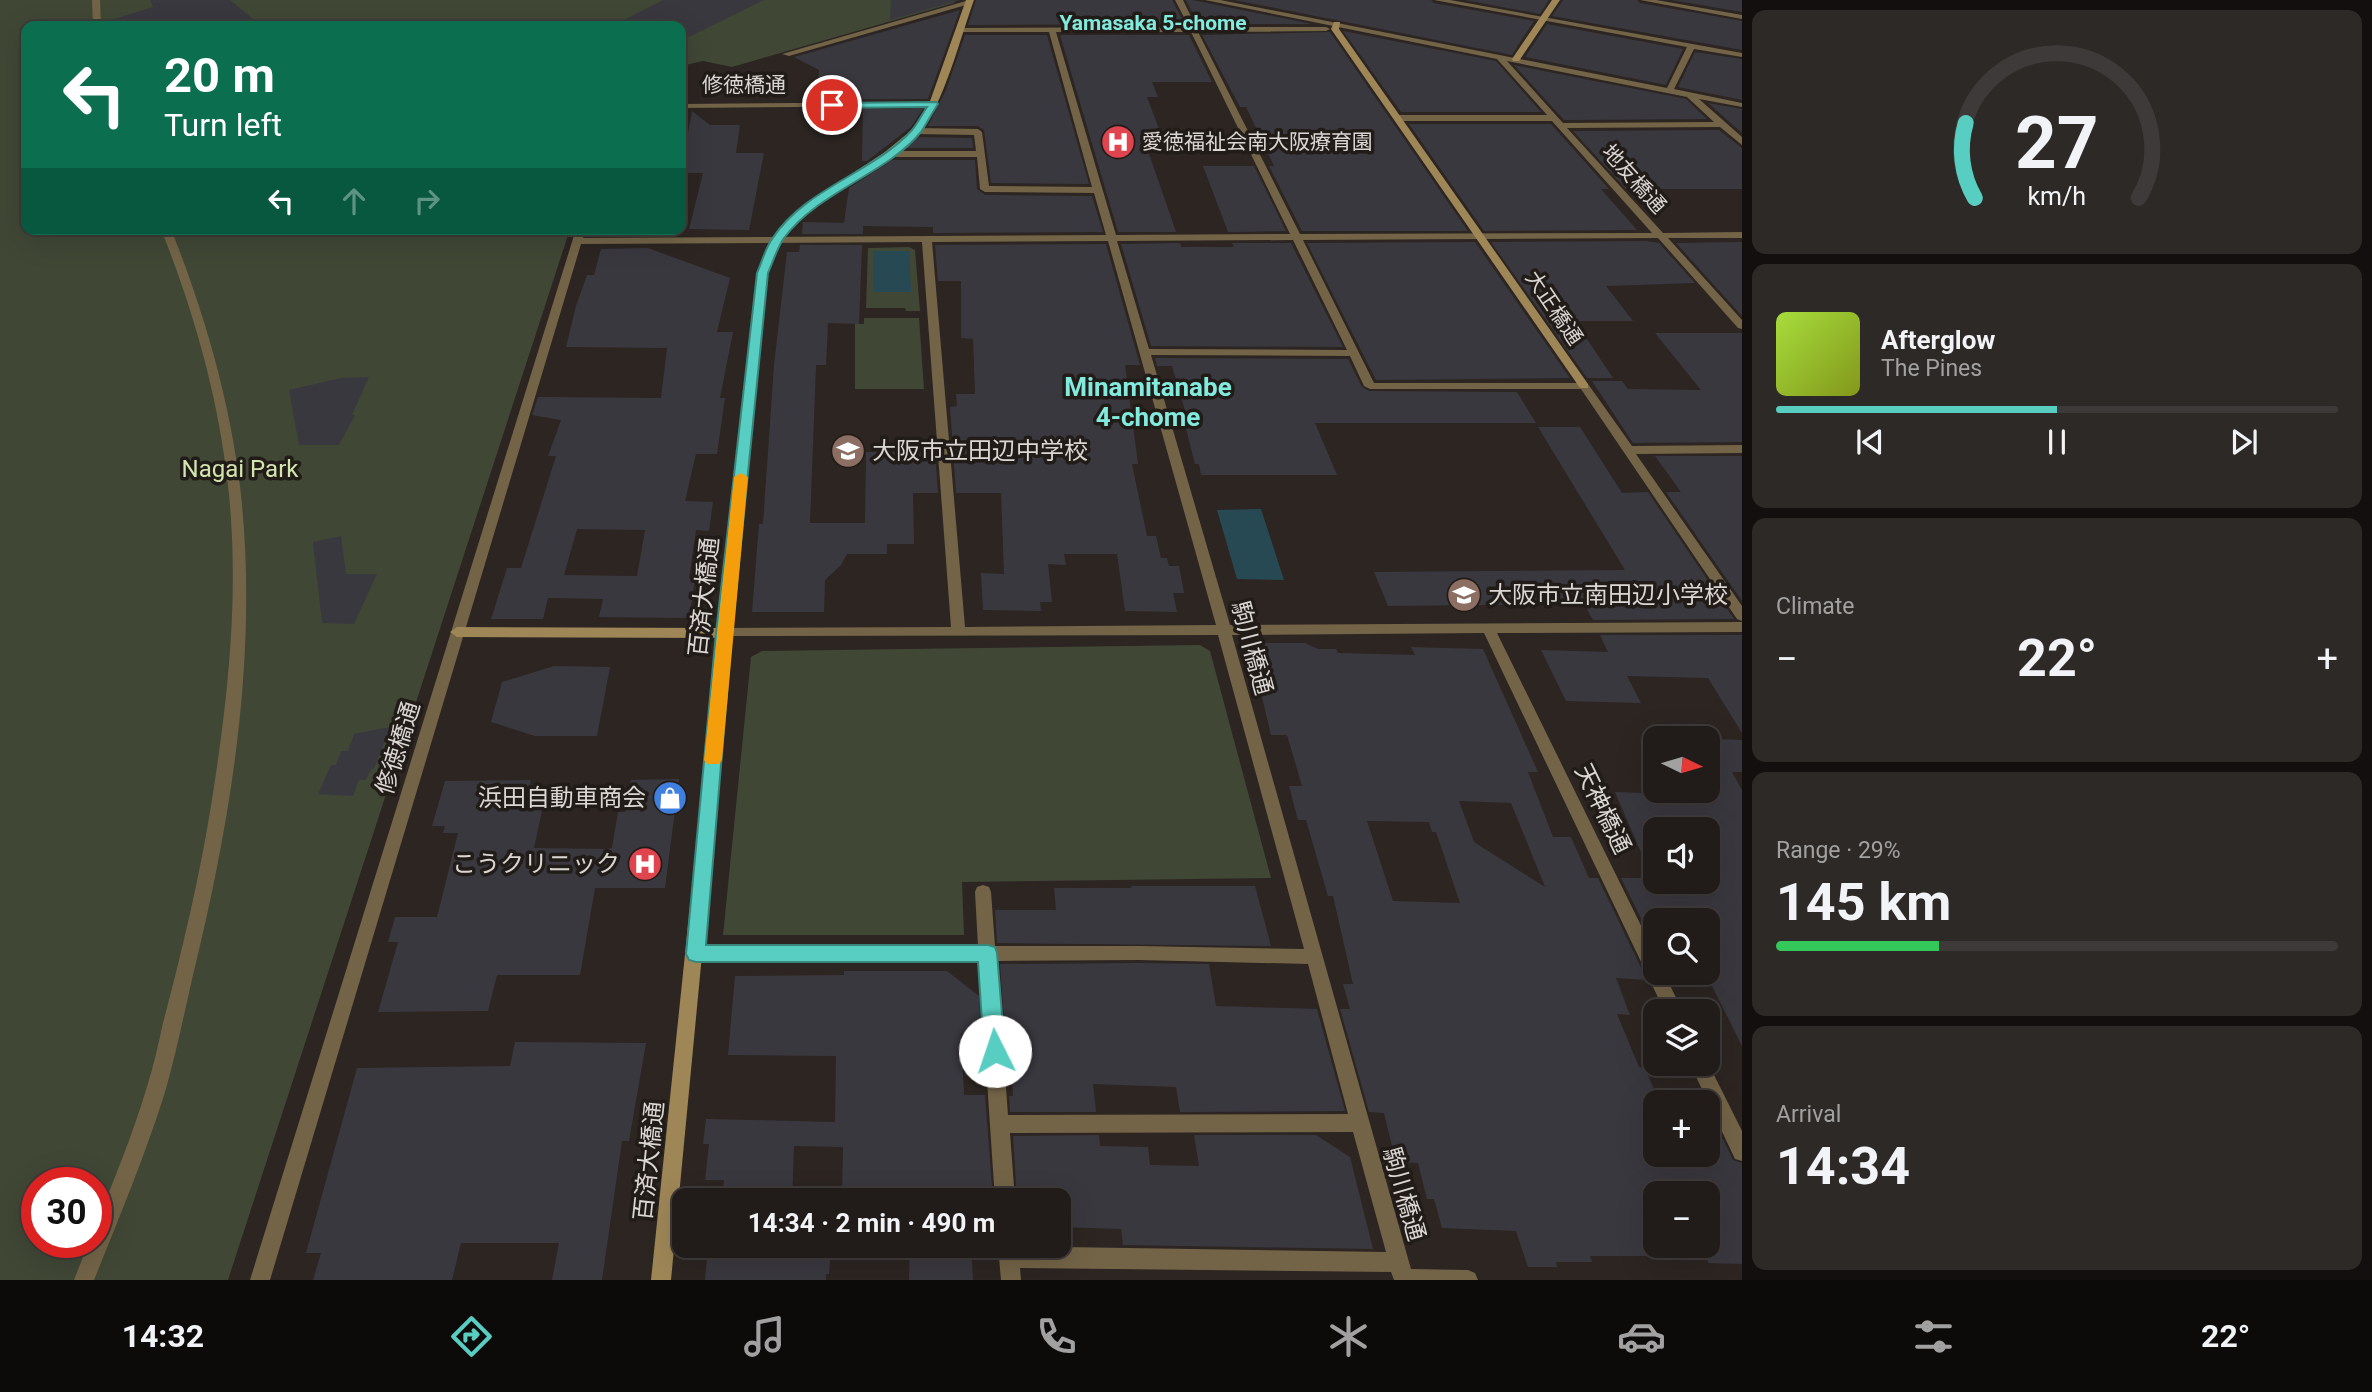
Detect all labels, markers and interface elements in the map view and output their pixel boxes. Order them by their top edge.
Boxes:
district label: Yamasaka 5-chome [1059,11,1247,35]
text: 20 m [164,47,275,104]
icon: left [49,49,140,140]
street label: 修徳橋通 [702,73,786,97]
pin [802,75,862,135]
icon: arrive [813,86,851,124]
text: 27 [2015,100,2099,186]
text: Turn left [164,106,282,144]
hospital icon: 愛徳福祉会南大阪療育園 [1099,123,1137,161]
place label: 愛徳福祉会南大阪療育園 [1142,130,1373,154]
street label: 地友橋通 [1597,140,1671,218]
icon: left [262,182,300,220]
icon: ahead [335,182,373,220]
icon: right [408,182,446,220]
text: km/h [2028,182,2086,211]
street label: 大正橋通 [1521,266,1587,350]
text: Afterglow [1881,325,1995,355]
text: The Pines [1881,355,1982,382]
district label: Minamitanabe 4-chome [1064,372,1232,432]
icon: previous [1851,423,1889,461]
icon: pause [2038,423,2076,461]
icon: next [2225,423,2263,461]
school or university icon: 大阪市立田辺中学校 [829,432,867,470]
place label: 大阪市立田辺中学校 [872,437,1088,465]
park label: Nagai Park [182,455,299,483]
street label: 百済大橋通 [684,536,724,658]
school or university icon: 大阪市立南田辺小学校 [1445,576,1483,614]
place label: 大阪市立南田辺小学校 [1488,581,1728,609]
text: Climate [1776,593,1855,620]
street label: 駒川橋通 [1226,598,1278,698]
text: 22° [2017,628,2097,689]
text: − [1776,637,1798,681]
text: + [2316,637,2338,681]
street label: 修徳橋通 [371,698,425,798]
north arrow [1643,726,1720,803]
map controls [1643,726,1720,1258]
street label: 天神橋通 [1569,760,1637,858]
shop icon: 浜田自動車商会 [651,779,689,817]
place label: 浜田自動車商会 [478,784,646,812]
button: sound [1643,817,1720,894]
text: Range · 29% [1776,837,1901,864]
hospital icon: こうクリニック [626,845,664,883]
place label: こうクリニック [452,850,620,878]
text: 145 km [1776,872,1951,933]
button: search [1643,908,1720,985]
button: layers [1643,999,1720,1076]
position arrow [958,1014,1032,1088]
button: + [1643,1090,1720,1167]
street label: 百済大橋通 [629,1100,669,1222]
text: Arrival [1776,1101,1841,1128]
text: 14:34 [1776,1136,1910,1197]
street label: 駒川橋通 [1377,1144,1431,1244]
speed limit sign: 30 [21,1167,112,1258]
button: − [1643,1181,1720,1258]
text: 14:34 · 2 min · 490 m [748,1208,995,1238]
icon: directions [447,1312,496,1361]
icon: music [740,1312,789,1361]
icon: phone [1032,1312,1081,1361]
icon: climate [1324,1312,1373,1361]
icon: car [1617,1312,1666,1361]
icon: filters [1909,1312,1958,1361]
text: 14:32 [122,1317,204,1355]
text: 22° [2201,1317,2250,1355]

